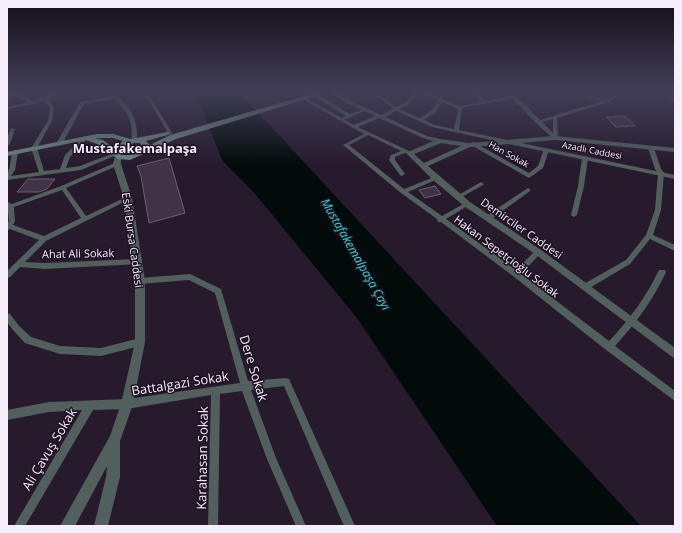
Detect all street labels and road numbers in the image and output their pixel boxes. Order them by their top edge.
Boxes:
street label: Han Sokak [486,138,532,171]
street label: Azadlı Caddesi [561,138,623,162]
street label: Eski Bursa Caddesi [119,191,147,289]
street label: Demirciler Caddesi [478,194,566,262]
street label: Hakan Sepetçioğlu Sokak [451,211,563,301]
street label: Ahat Ali Sokak [42,245,114,261]
street label: Dere Sokak [235,333,273,404]
street label: Battalgazi Sokak [130,366,230,400]
street label: Ali Çavuş Sokak [17,404,81,494]
street label: Karahasan Sokak [192,406,212,510]

